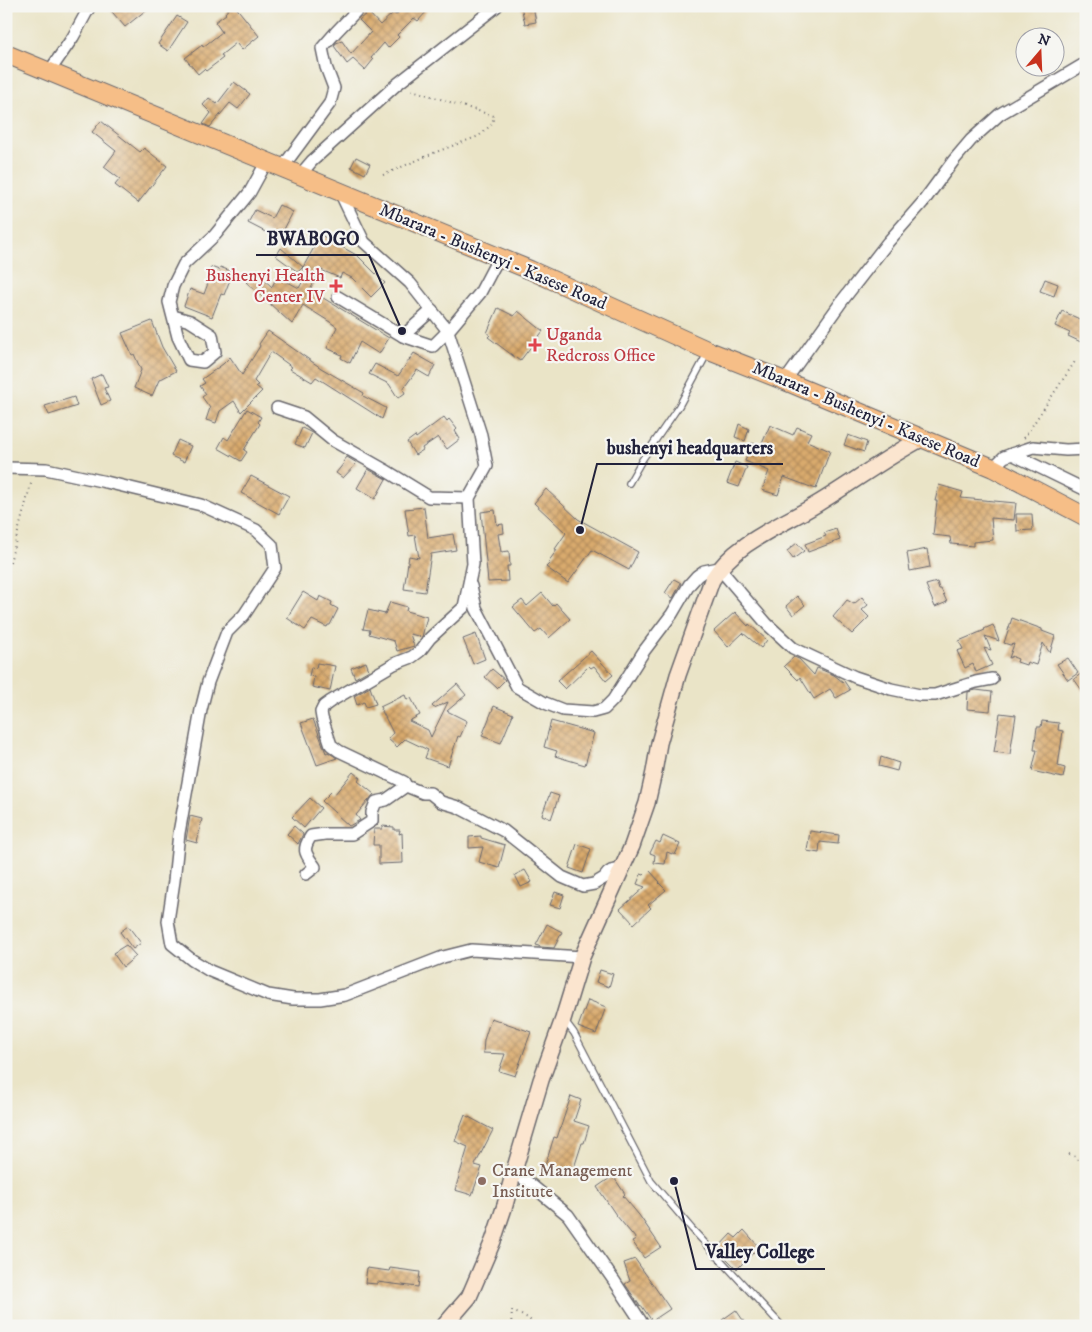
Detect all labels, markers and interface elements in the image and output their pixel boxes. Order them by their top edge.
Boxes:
north arrow [1014,28,1064,78]
text: N [1036,30,1053,51]
street label: Mbarara - Bushenyi - Kasese Road [376,199,610,315]
callout: BWABOGO [256,221,369,255]
text: BWABOGO [266,228,360,251]
place label: Bushenyi Health Center IV [205,265,326,308]
marker: Bushenyi Health Center IV [329,279,343,293]
place label: Uganda Redcross Office [546,324,655,367]
marker: Uganda Redcross Office [528,338,542,352]
street label: Mbarara - Bushenyi - Kasese Road [749,357,983,473]
callout: bushenyi headquarters [597,430,783,464]
text: bushenyi headquarters [606,437,774,461]
place label: Crane Management Institute [492,1160,632,1203]
marker: Crane Management Institute [476,1175,488,1187]
callout: Valley College [696,1235,825,1269]
text: Valley College [704,1241,815,1264]

